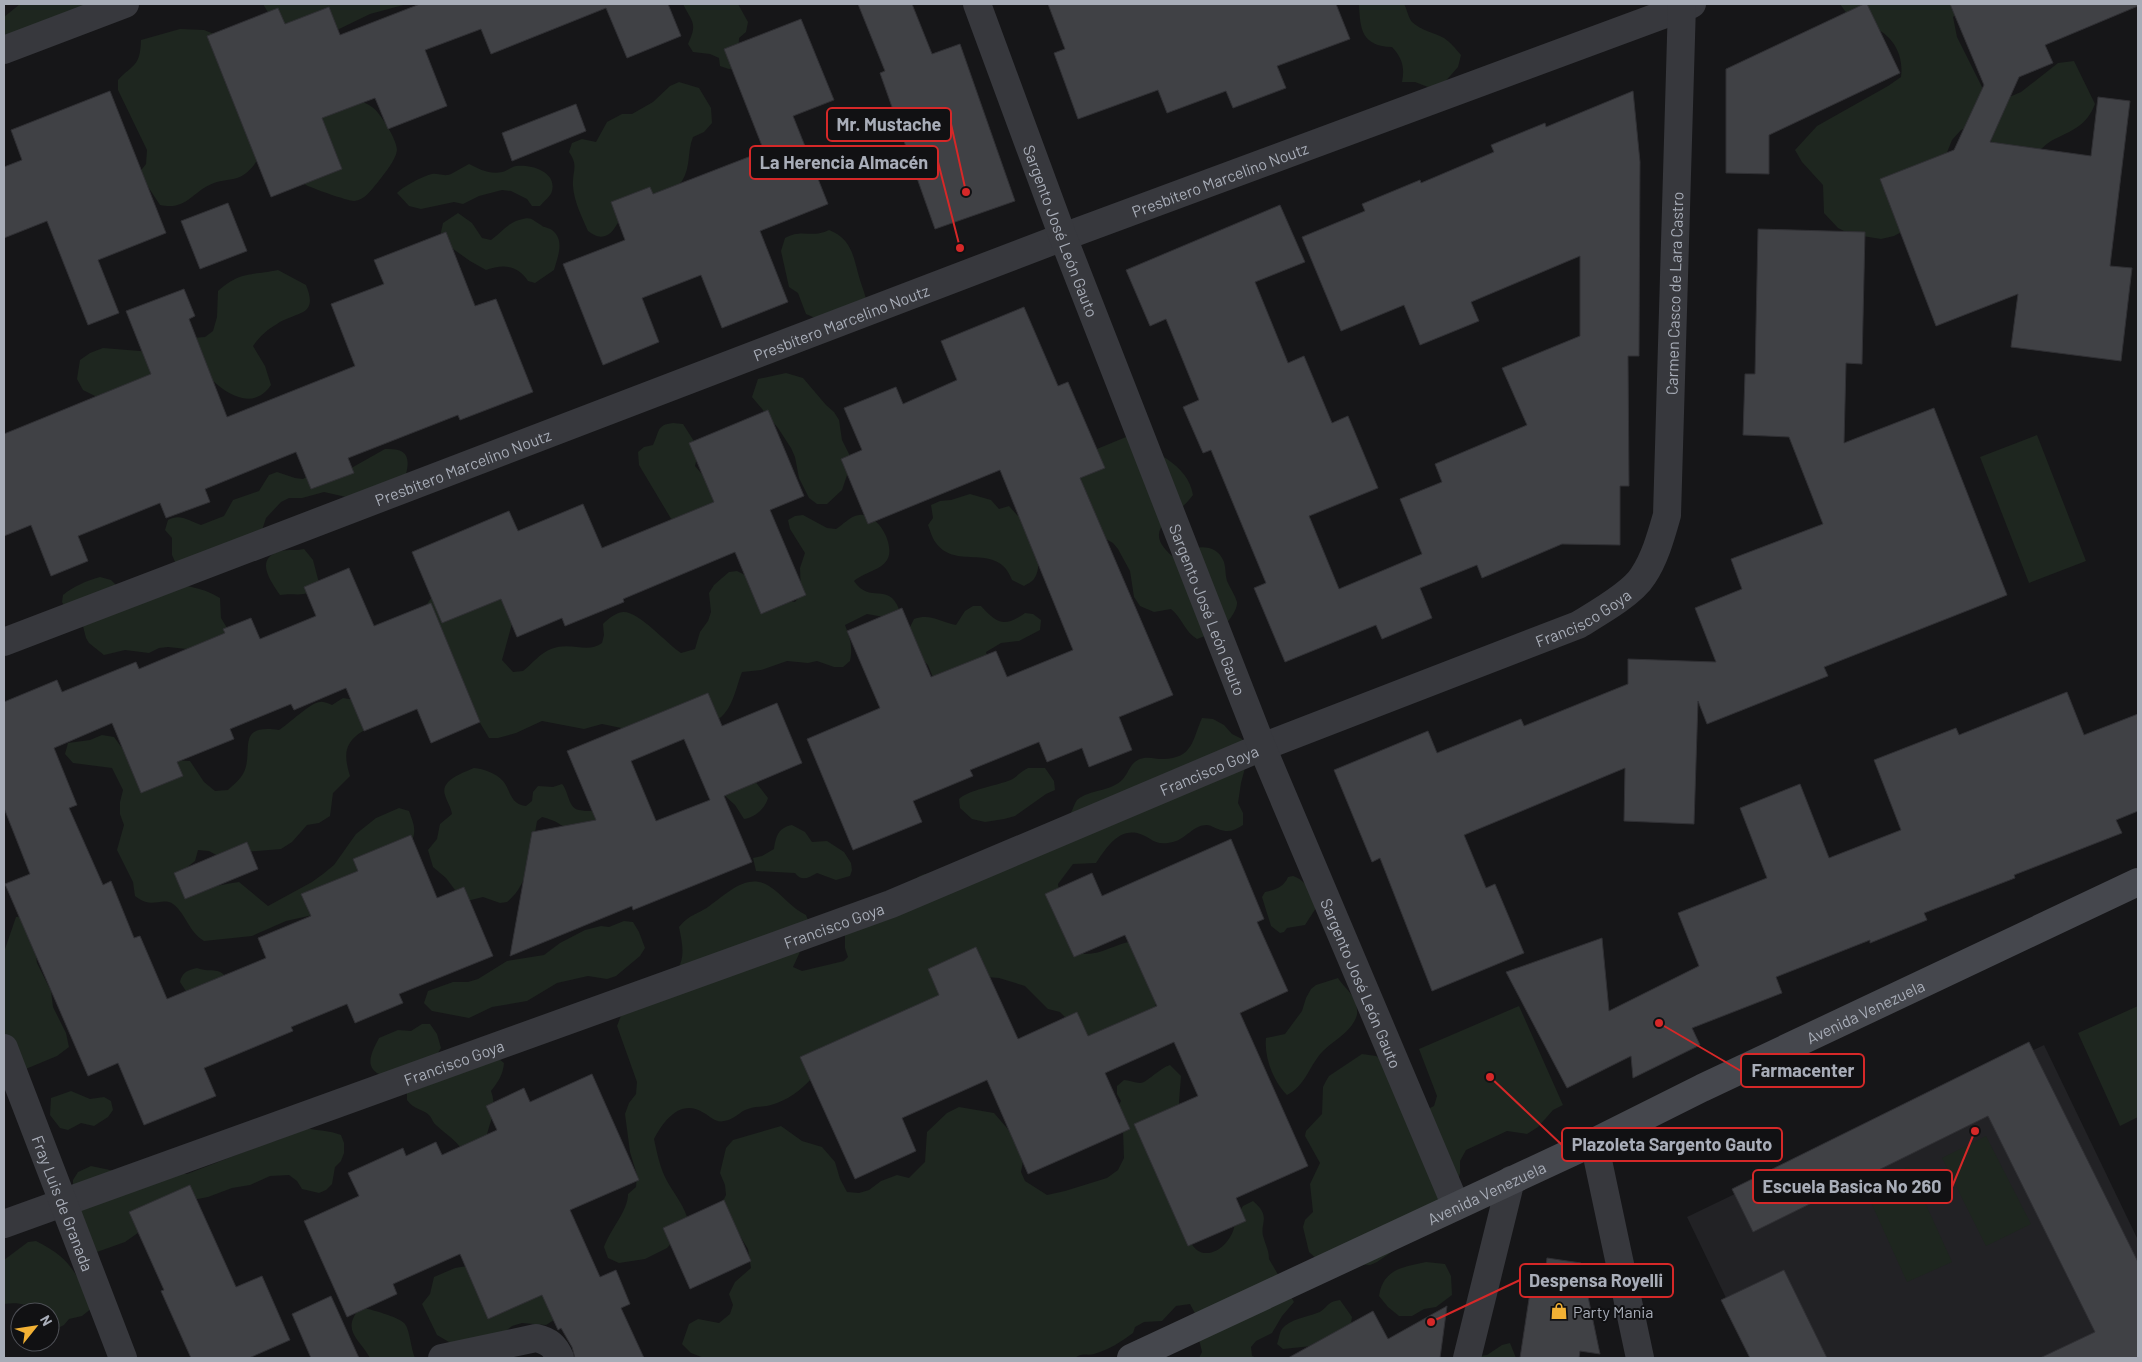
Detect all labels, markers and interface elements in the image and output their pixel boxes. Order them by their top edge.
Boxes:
callout: Mr. Mustache [827,108,951,141]
text: Mr. Mustache [837,113,942,135]
street label: Presbítero Marcelino Noutz [1129,138,1311,220]
street label: Sargento José León Gauto [1020,142,1103,320]
callout: La Herencia Almacén [750,146,938,179]
text: La Herencia Almacén [760,151,928,173]
street label: Carmen Casco de Lara Castro [1661,191,1686,395]
street label: Presbítero Marcelino Noutz [750,280,932,364]
street label: Presbítero Marcelino Noutz [372,424,553,509]
street label: Sargento José León Gauto [1166,521,1250,698]
street label: Francisco Goya [1532,584,1634,650]
street label: Francisco Goya [1157,740,1261,799]
street label: Sargento José León Gauto [1317,895,1406,1071]
street label: Francisco Goya [781,898,886,951]
street label: Avenida Venezuela [1803,975,1927,1047]
street label: Francisco Goya [401,1035,506,1089]
callout: Farmacenter [1741,1054,1864,1087]
text: Farmacenter [1752,1059,1854,1081]
callout: Plazoleta Sargento Gauto [1562,1128,1782,1161]
street label: Fray Luis de Granada [29,1132,98,1274]
text: Plazoleta Sargento Gauto [1572,1133,1772,1155]
street label: Avenida Venezuela [1424,1157,1548,1228]
callout: Escuela Basica No 260 [1753,1170,1952,1203]
text: Escuela Basica No 260 [1763,1175,1941,1197]
callout: Despensa Royelli [1520,1264,1673,1297]
text: Despensa Royelli [1529,1269,1663,1291]
shop icon: Party Mania [1549,1301,1569,1321]
north arrow [10,1302,60,1352]
place label: Party Mania [1573,1302,1654,1321]
text: N [37,1312,56,1329]

